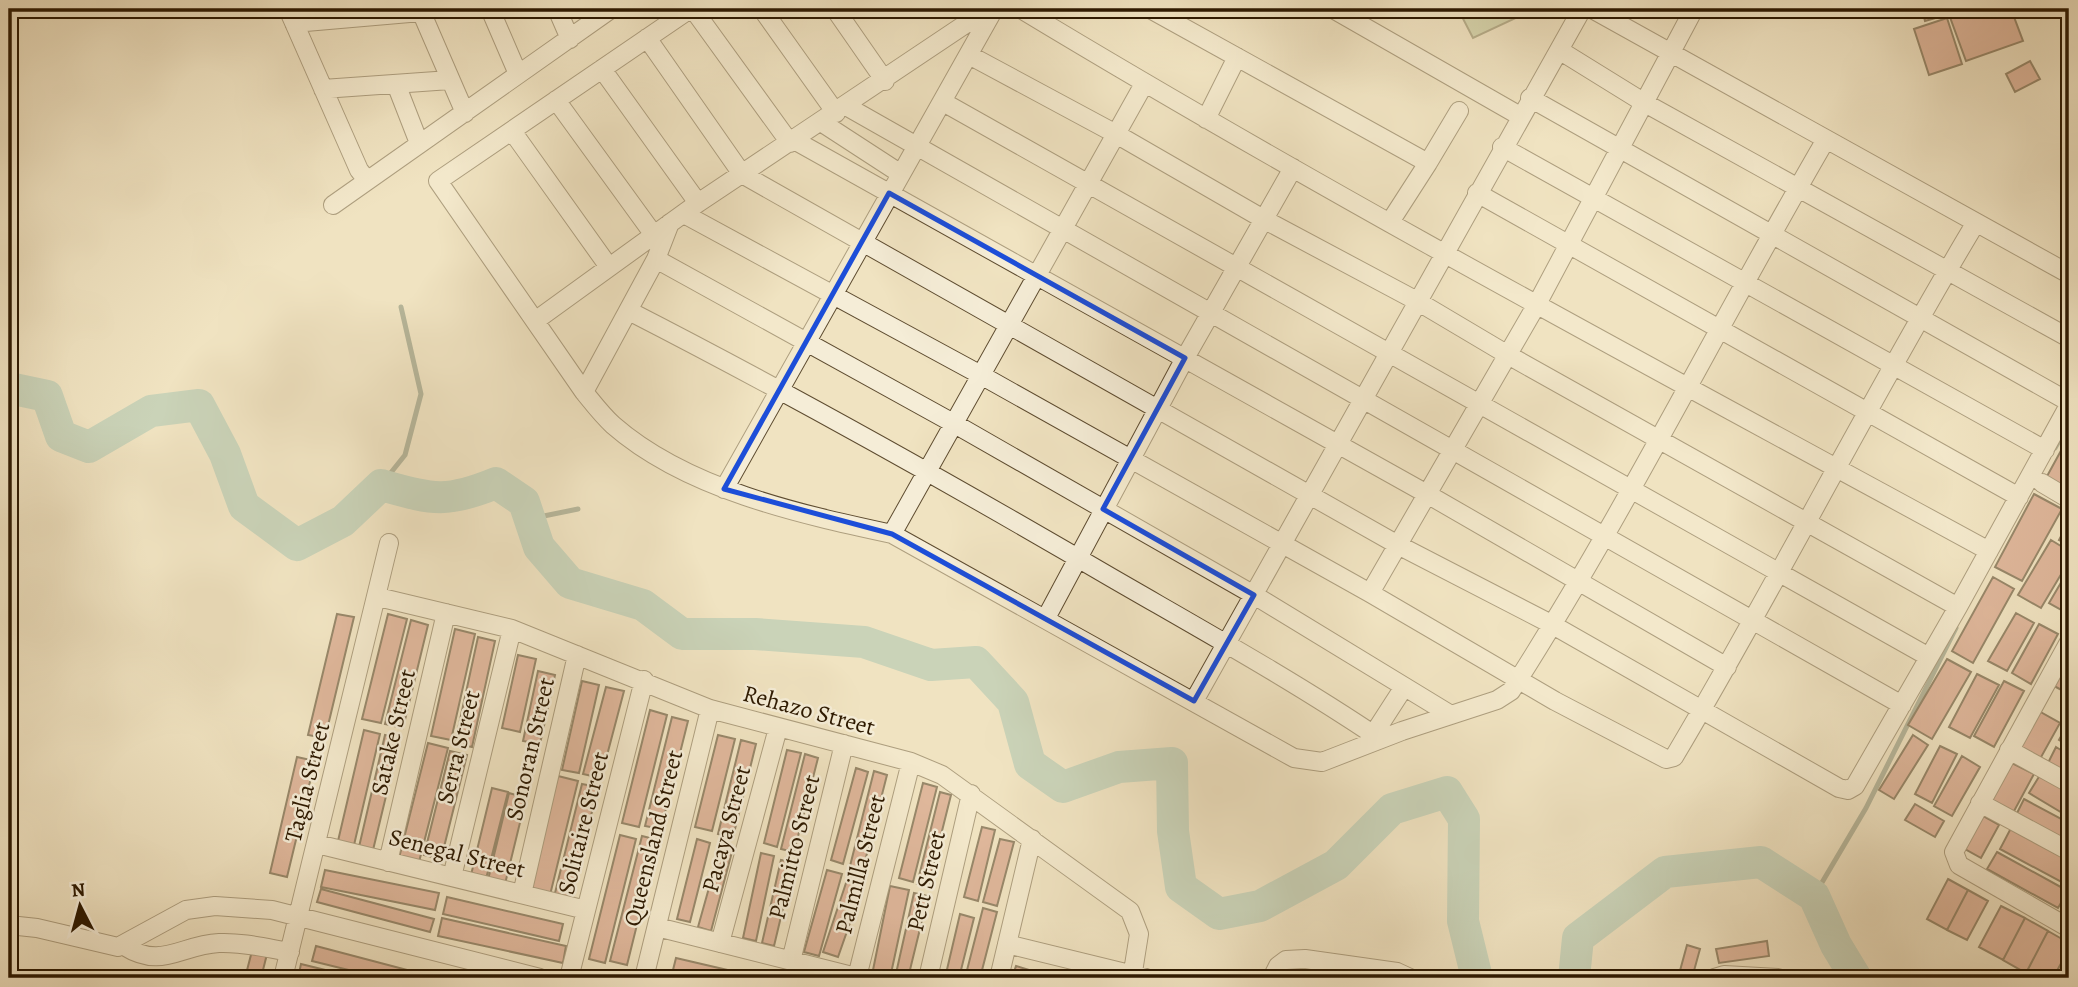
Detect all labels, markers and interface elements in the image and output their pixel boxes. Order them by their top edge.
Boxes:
street label: Satake Street [363,666,423,798]
street label: Sonoran Street [498,674,562,824]
street label: Rehazo Street [739,677,879,743]
street label: Serra Street [428,687,488,807]
street label: Taglia Street [277,719,337,845]
street label: Queensland Street [616,746,690,930]
street label: Solitaire Street [550,748,616,898]
street label: Pacaya Street [694,762,758,896]
street label: Palmitto Street [761,771,827,923]
street label: Palmilla Street [827,791,893,937]
street label: Senegal Street [386,821,528,885]
street label: Pett Street [899,827,953,935]
north arrow [46,872,116,942]
text: N [70,876,87,904]

